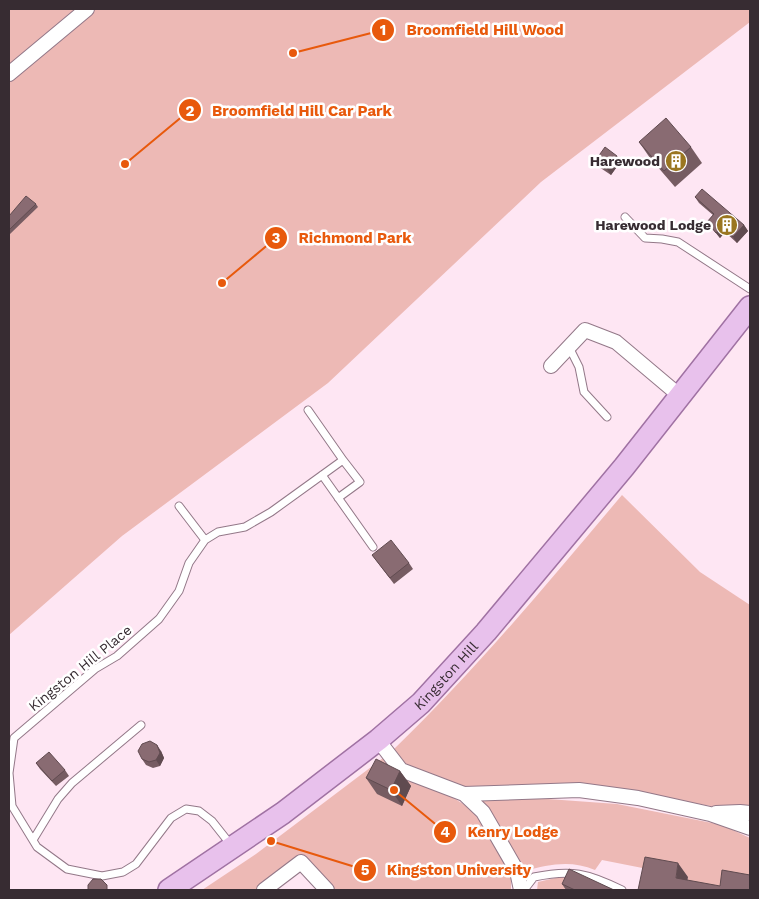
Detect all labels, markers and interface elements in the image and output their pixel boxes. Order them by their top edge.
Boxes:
callout: Broomfield Hill Wood [371,15,574,45]
text: 1 [380,21,386,39]
text: Broomfield Hill Wood [406,21,564,39]
callout: Broomfield Hill Car Park [177,95,402,125]
text: 2 [186,102,195,120]
text: Broomfield Hill Car Park [212,102,393,120]
building icon: Harewood [664,149,688,173]
place label: Harewood [590,153,660,169]
building icon: Harewood Lodge [715,213,739,237]
place label: Harewood Lodge [595,217,711,233]
callout: Richmond Park [263,223,421,253]
text: 3 [272,229,281,247]
text: Richmond Park [298,229,412,247]
street label: Kingston Hill Place [25,622,135,714]
street label: Kingston Hill [411,638,482,713]
callout: Kenry Lodge [433,817,569,847]
text: 4 [440,823,450,841]
text: Kenry Lodge [467,823,559,841]
callout: Kingston University [352,855,542,885]
text: 5 [361,861,370,879]
text: Kingston University [387,861,532,879]

